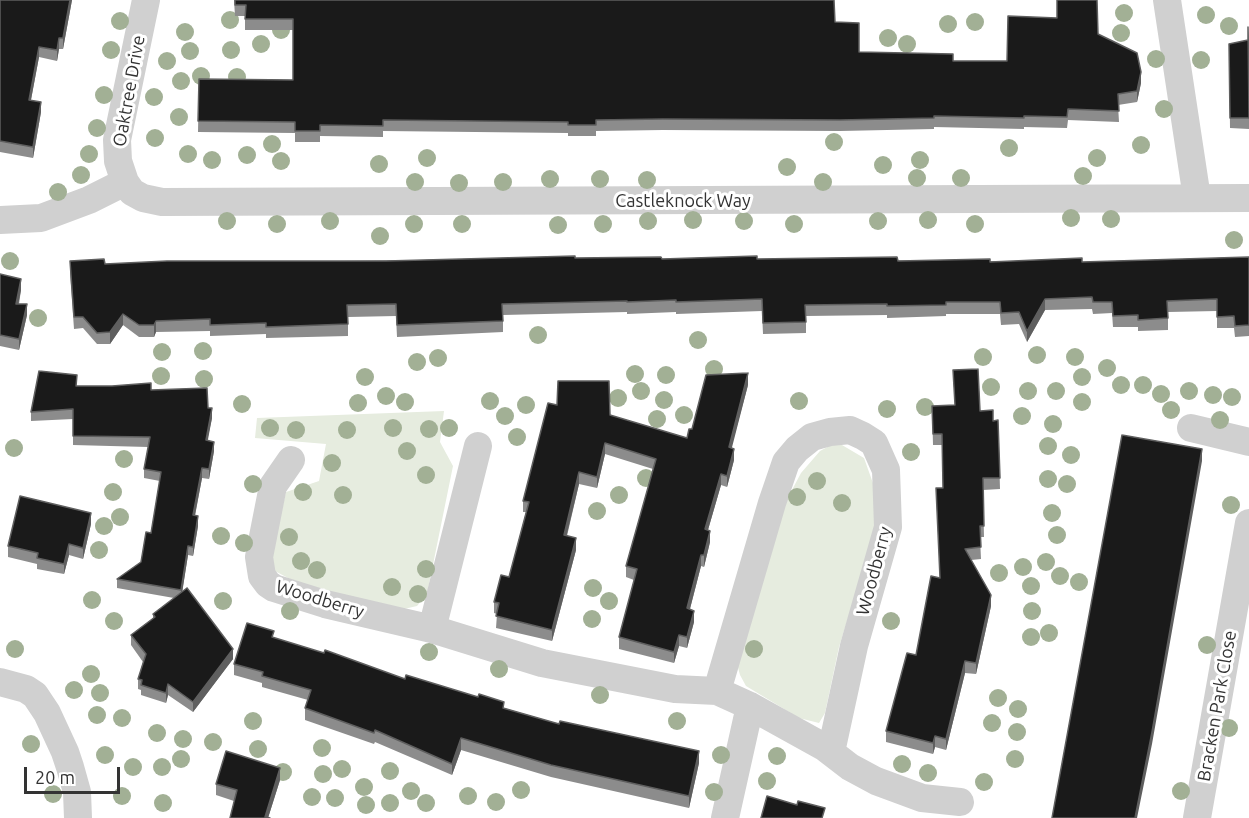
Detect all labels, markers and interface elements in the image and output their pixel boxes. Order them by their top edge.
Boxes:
street label: Oaktree Drive [109,34,149,148]
street label: Castleknock Way [615,190,751,212]
street label: Woodberry [852,524,896,618]
street label: Woodberry [273,575,367,623]
street label: Bracken Park Close [1193,629,1241,783]
scale bar [27,755,123,793]
text: 20 m [35,767,75,787]

